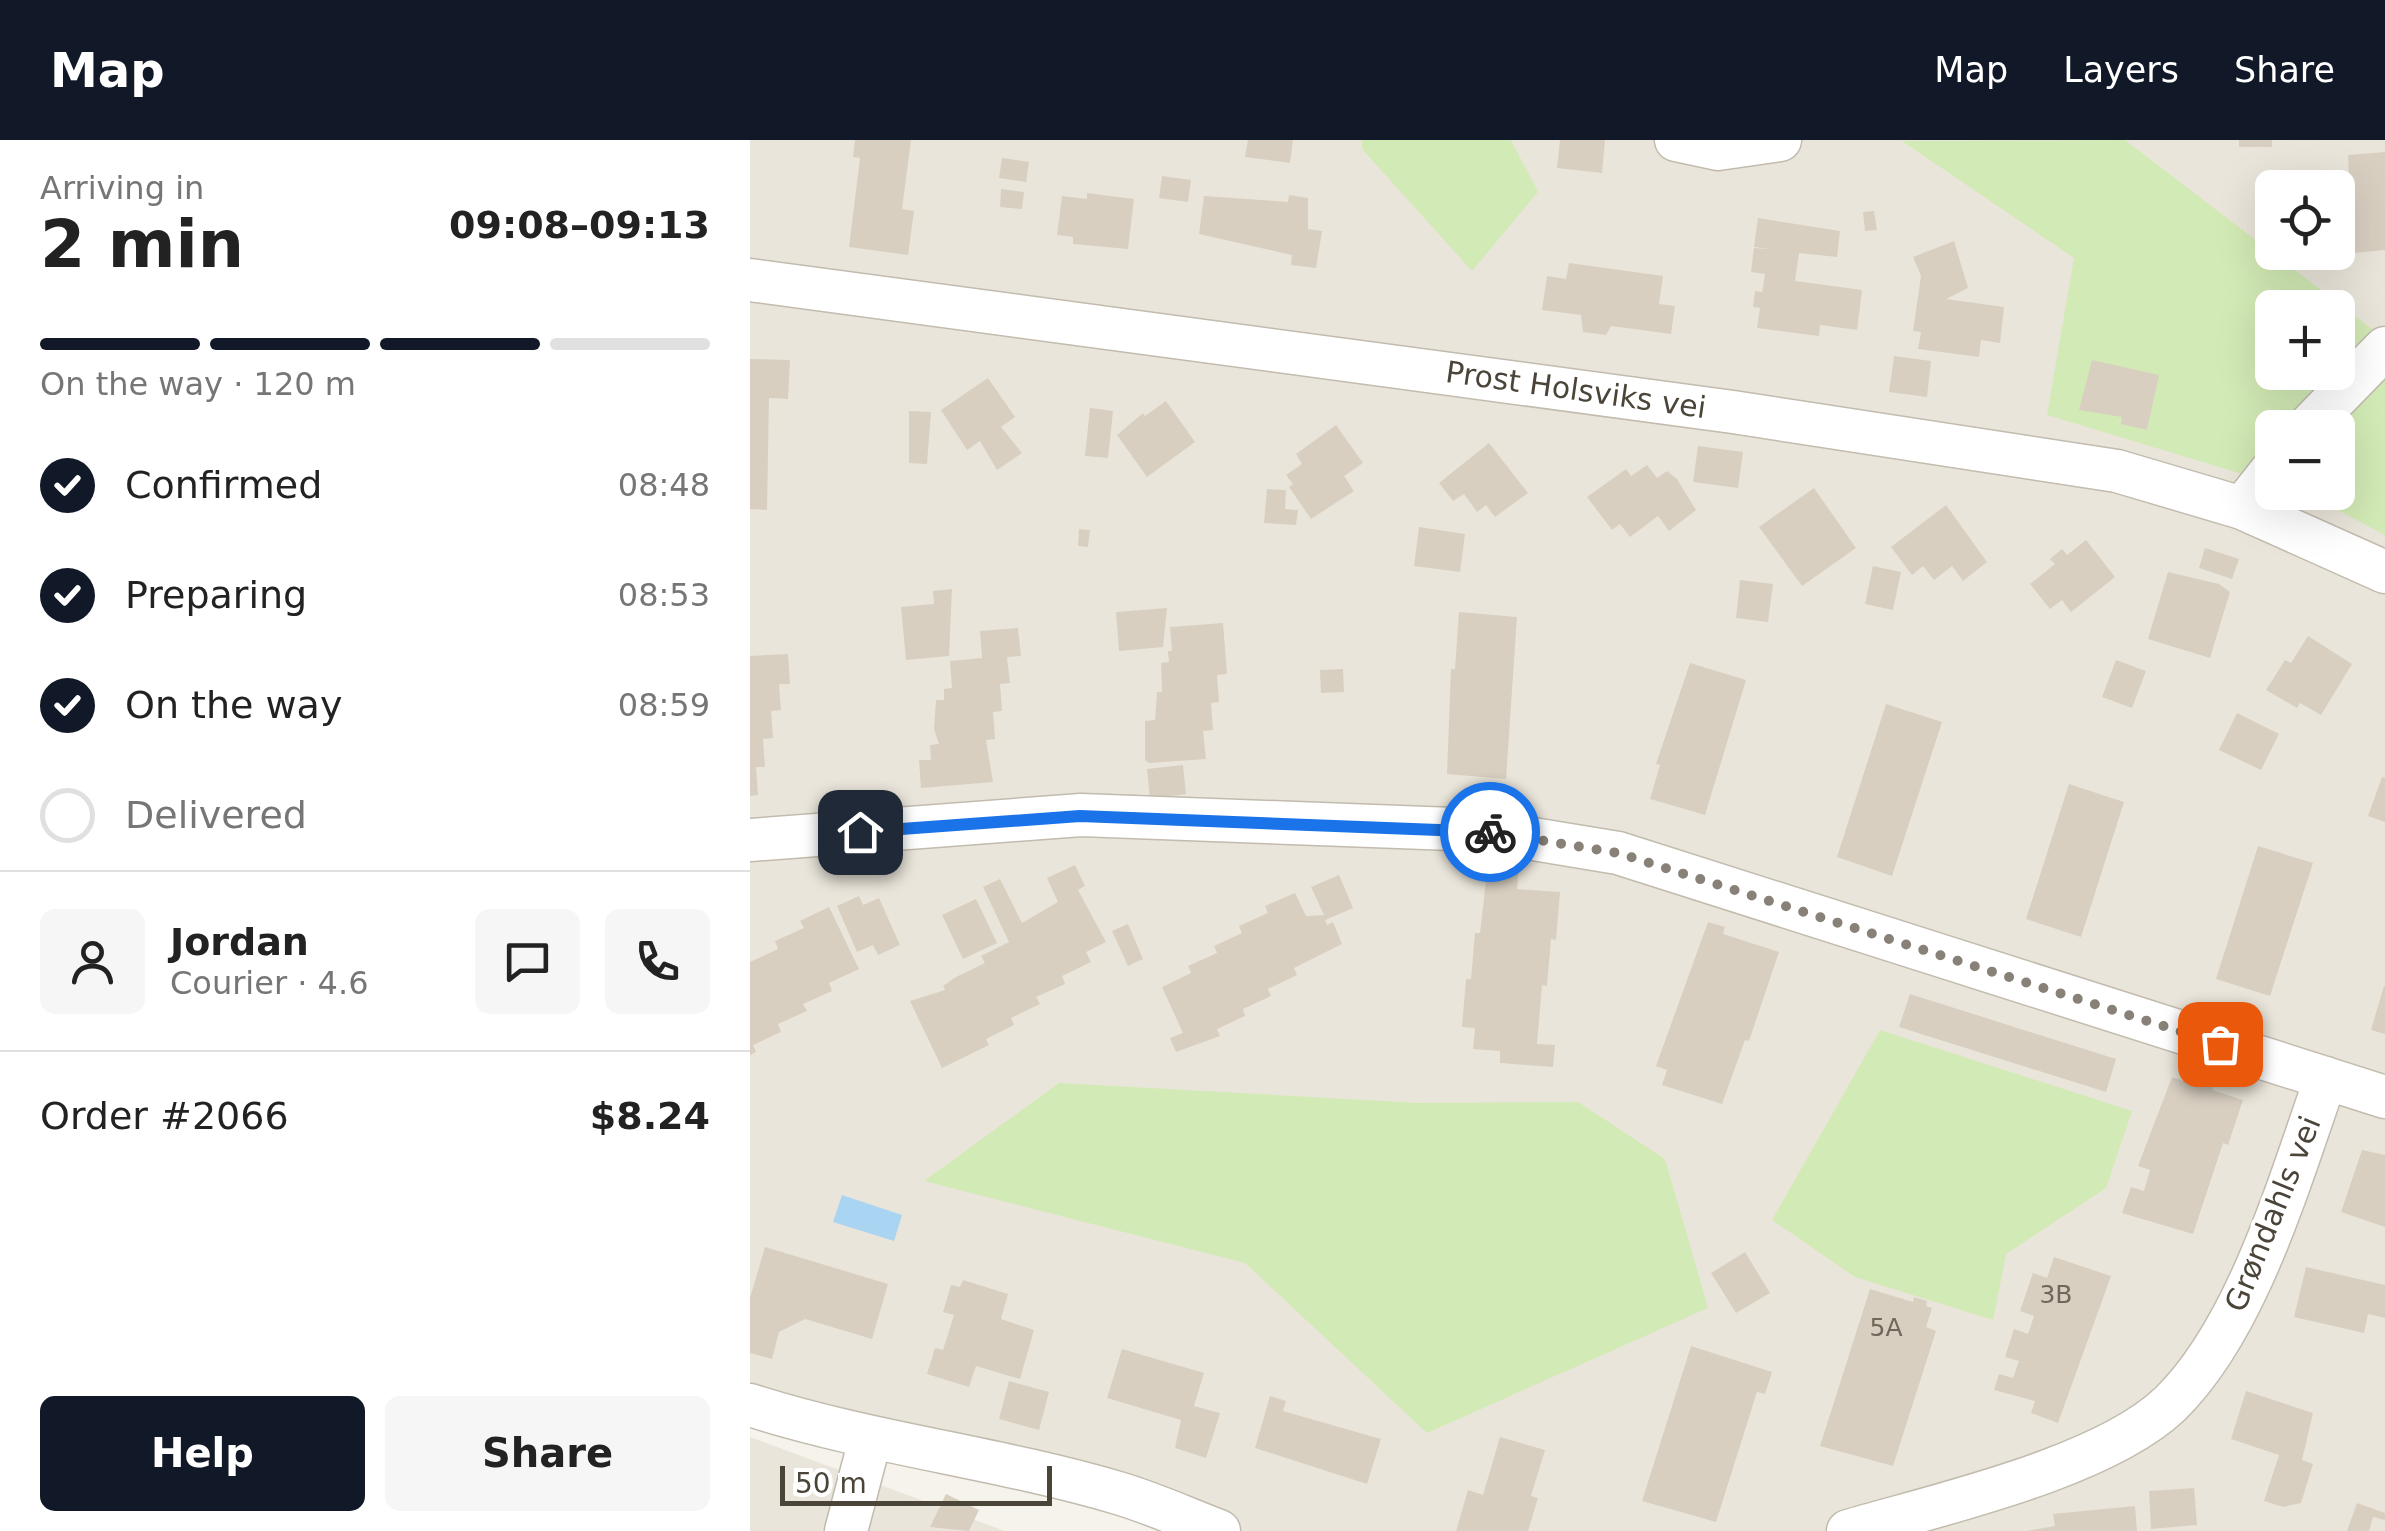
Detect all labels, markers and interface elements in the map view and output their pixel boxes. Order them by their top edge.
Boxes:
text: Map [50,42,165,98]
text: Map [1934,50,2008,90]
text: Layers [2063,50,2179,90]
text: Share [2234,50,2335,90]
text: Arriving in [40,169,204,207]
map controls [2255,170,2355,510]
button: locate [2255,170,2355,270]
text: 09:08–09:13 [449,203,710,247]
text: 2 min [40,207,244,282]
button: + [2255,290,2355,390]
street label: Prost Holsviks vei [1444,354,1709,425]
text: On the way · 120 m [40,365,356,403]
button: − [2255,410,2355,510]
icon: check [40,458,95,513]
text: Confirmed [125,463,322,507]
text: 08:48 [618,466,710,504]
icon: check [40,568,95,623]
text: Preparing [125,573,307,617]
text: 08:53 [618,576,710,614]
icon: check [40,678,95,733]
text: On the way [125,683,342,727]
text: 08:59 [618,686,710,724]
courier [1440,782,1540,882]
pin [818,790,903,875]
text: Delivered [125,793,307,837]
icon: home [833,805,888,860]
icon: bike [1463,805,1518,860]
button: person [40,909,145,1014]
button: chat [475,909,580,1014]
button: phone [605,909,710,1014]
text: Jordan [170,920,309,964]
text: Courier · 4.6 [170,964,369,1002]
pin [2178,1002,2263,1087]
icon: bag [2193,1017,2248,1072]
text: Order #2066 [40,1094,289,1138]
text: $8.24 [590,1094,710,1138]
street label: Grøndahls vei [2217,1111,2328,1317]
house number: 3B [2039,1280,2073,1309]
house number: 5A [1869,1313,1903,1342]
button: Help [40,1396,365,1511]
button: Share [385,1396,710,1511]
scale bar [780,1461,1052,1506]
text: 50 m [795,1467,867,1500]

